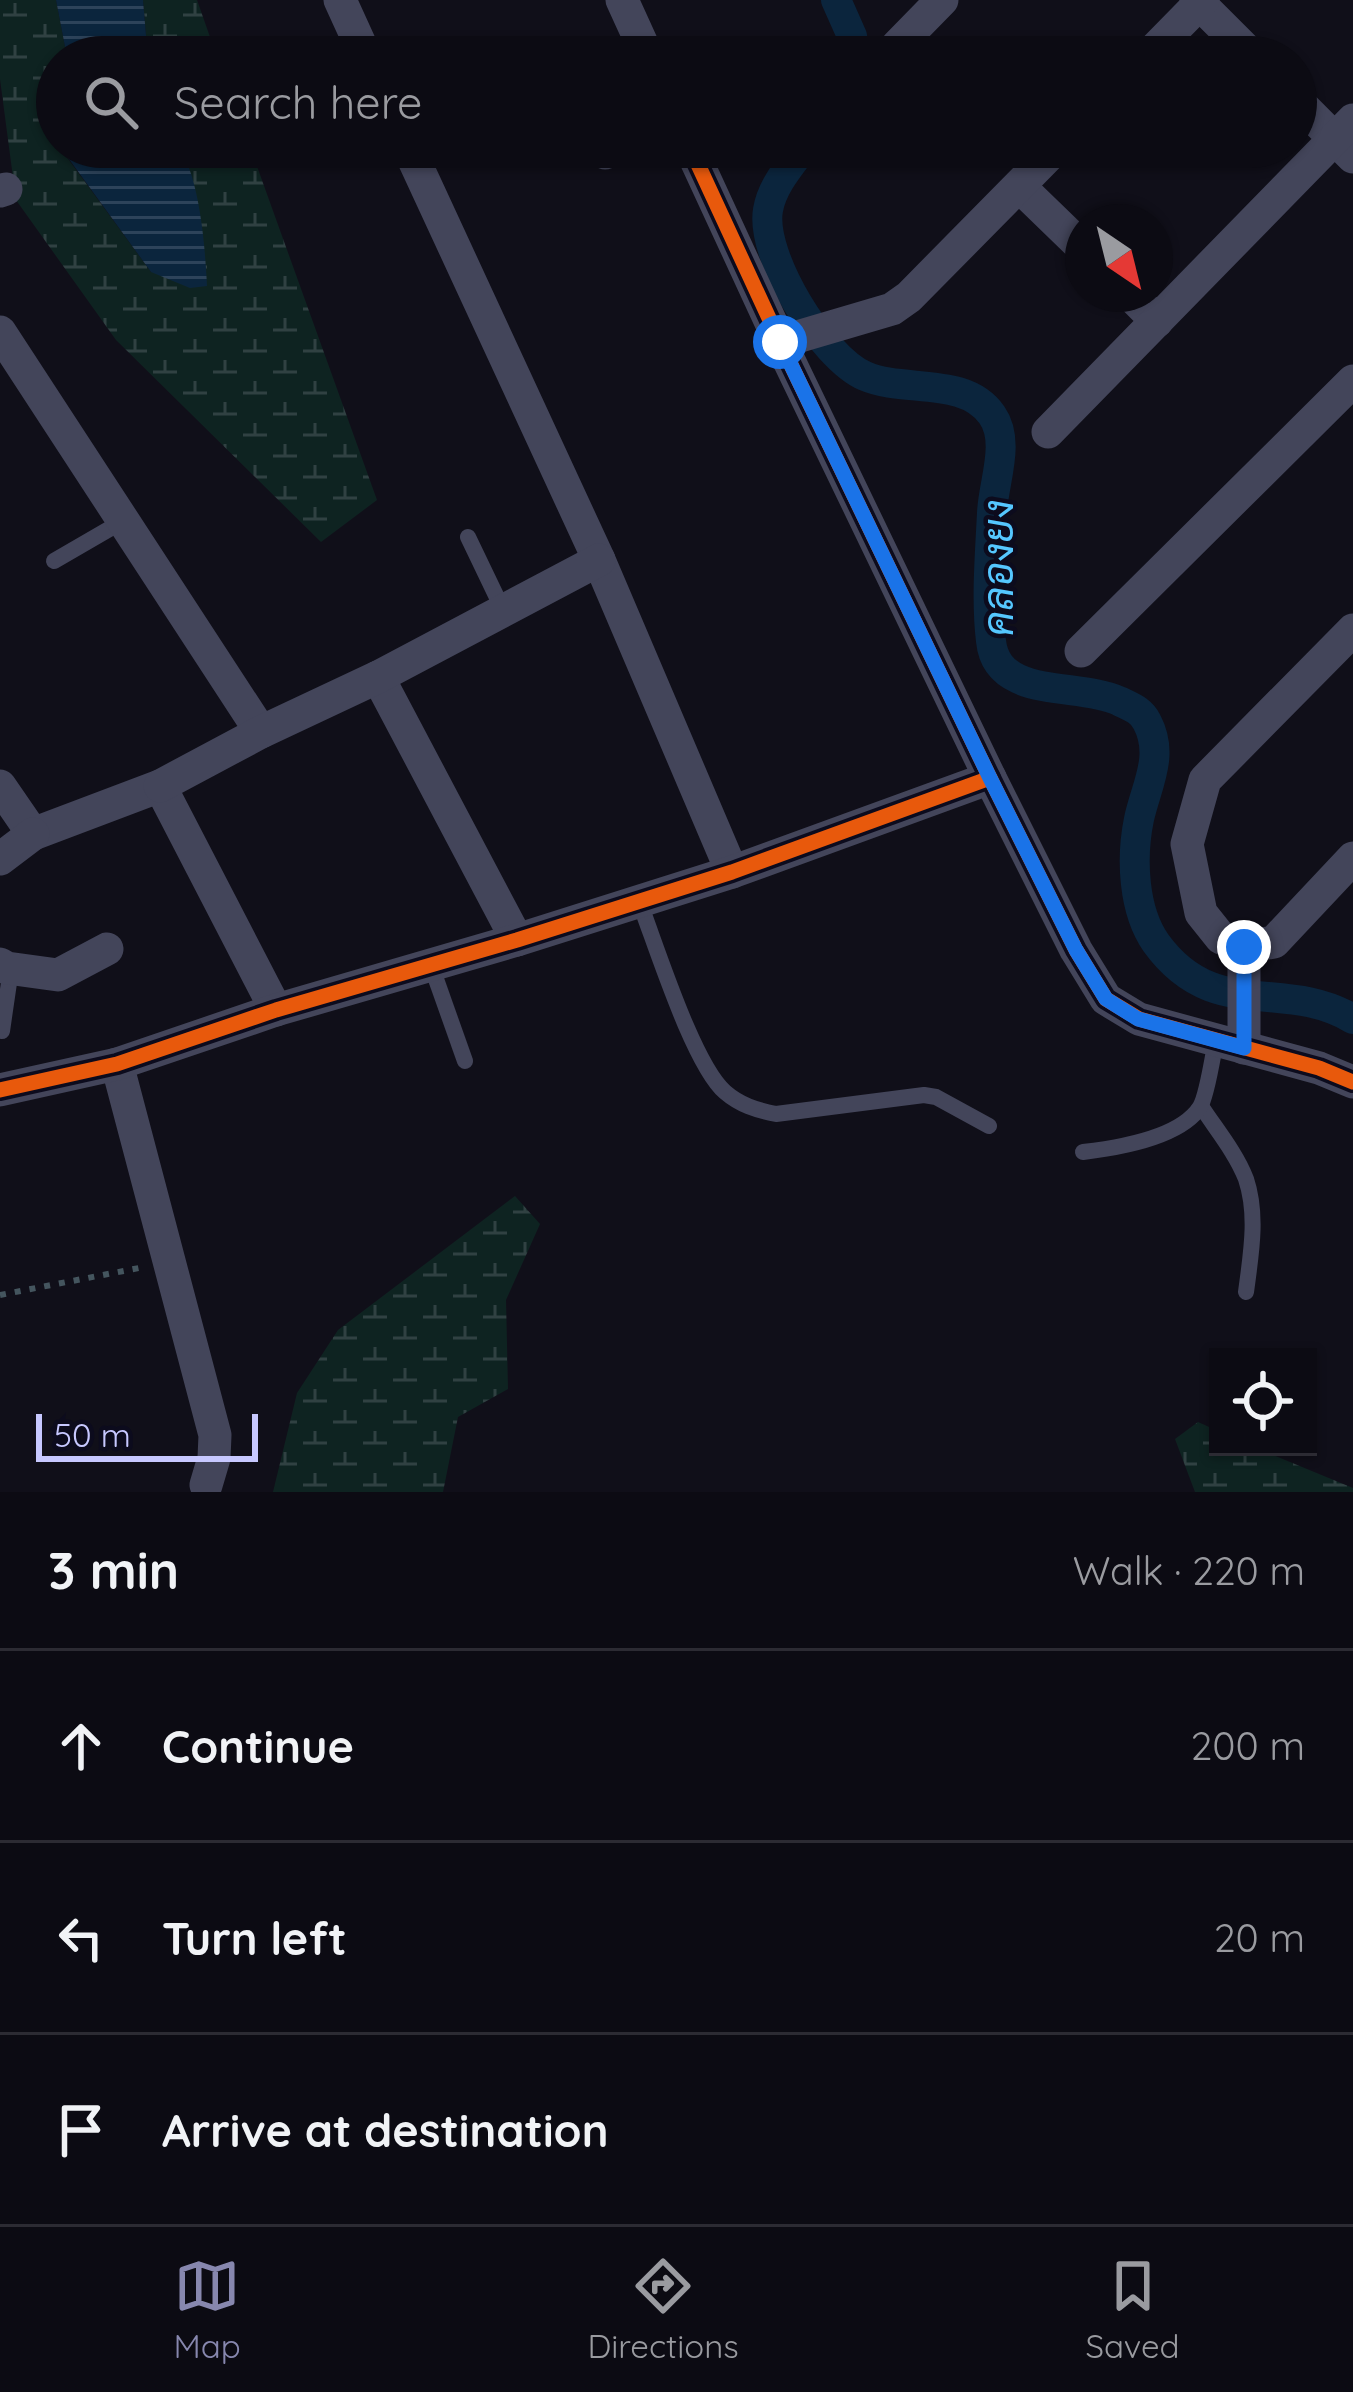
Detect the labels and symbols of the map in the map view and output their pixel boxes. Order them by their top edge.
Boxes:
north arrow [1065,204,1173,312]
route start [753,315,807,369]
water label: คลองยง [971,500,1024,636]
route end [1217,920,1271,974]
scale bar [36,1408,258,1461]

